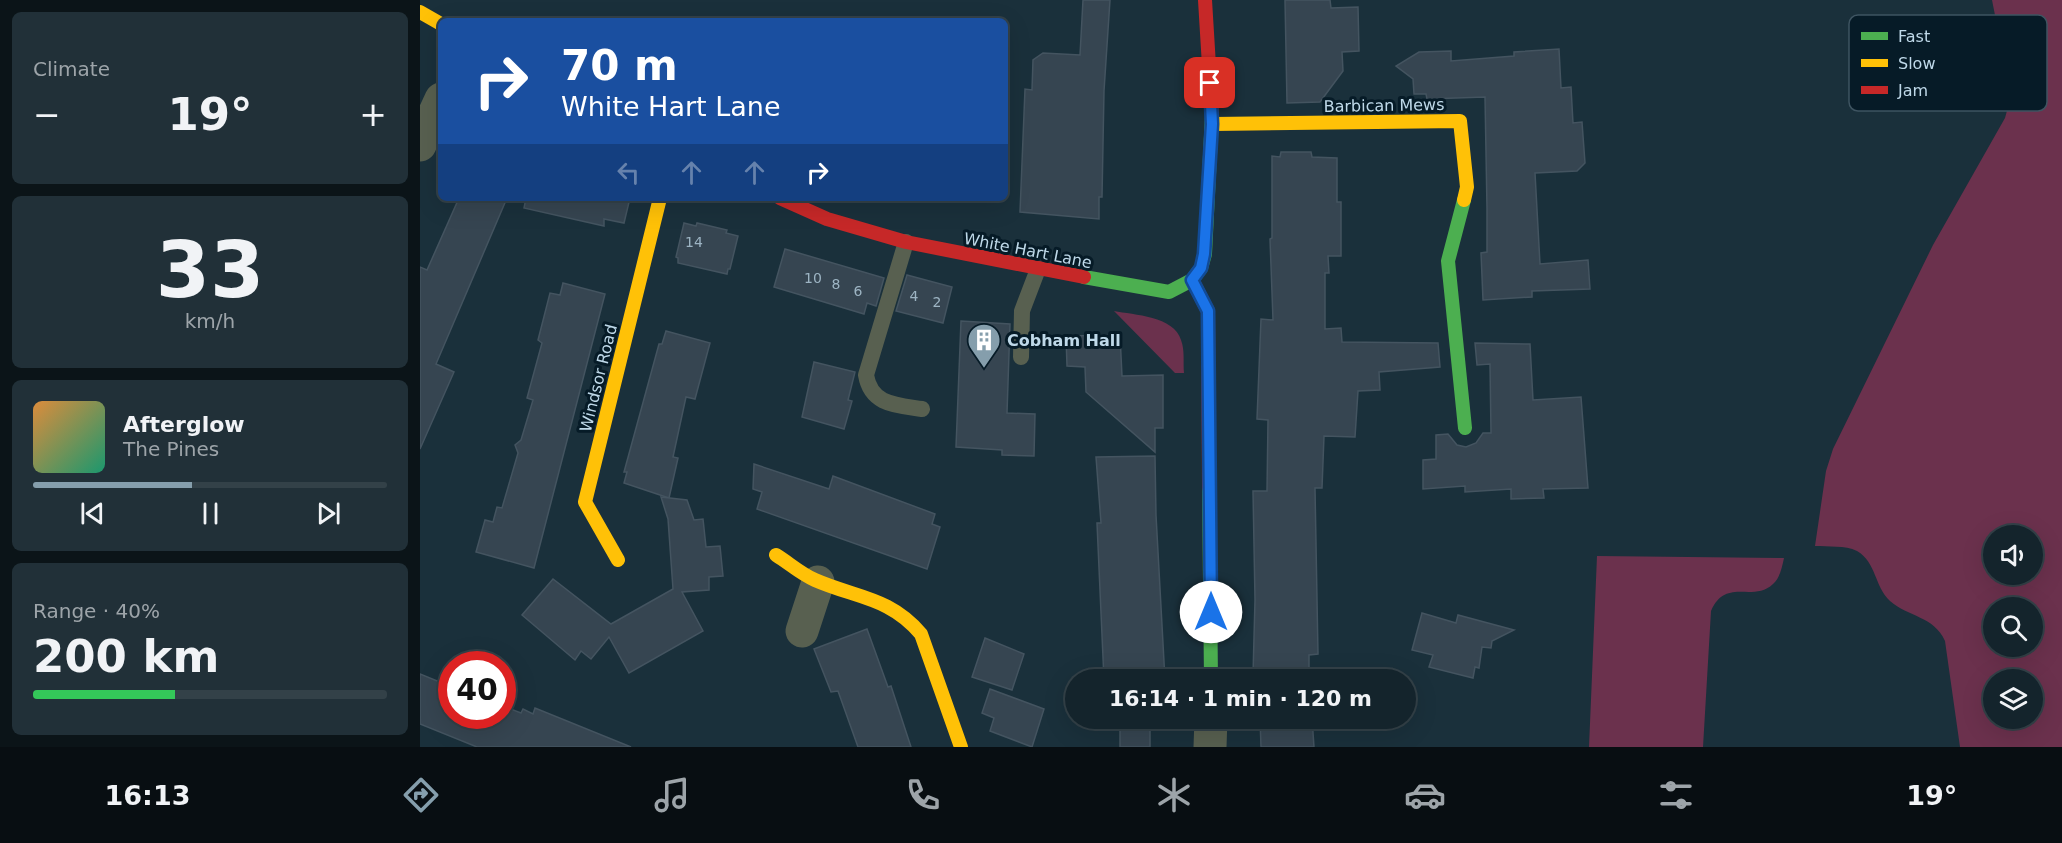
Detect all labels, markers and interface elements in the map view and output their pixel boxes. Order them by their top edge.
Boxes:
legend [1849,15,2047,111]
text: Fast [1898,27,1930,46]
text: 70 m [561,41,678,90]
icon: right [462,42,540,120]
text: Slow [1898,54,1935,73]
text: Climate [33,57,110,81]
pin [1184,57,1235,108]
icon: arrive [1193,66,1226,99]
text: Jam [1897,81,1928,100]
text: 19° [167,88,253,141]
text: White Hart Lane [561,91,781,122]
text: − [33,95,61,134]
text: + [359,95,387,134]
street label: Barbican Mews [1323,95,1445,116]
icon: left [612,156,645,189]
icon: ahead [675,156,708,189]
icon: ahead [738,156,771,189]
icon: right [801,156,834,189]
text: 33 [156,225,264,315]
street label: White Hart Lane [962,229,1094,272]
house number: 14 [685,234,703,250]
house number: 10 [804,270,822,286]
house number: 8 [832,276,840,292]
house number: 6 [854,283,863,299]
house number: 4 [910,288,919,304]
house number: 2 [933,294,941,310]
text: km/h [185,309,235,333]
street label: Windsor Road [576,322,621,434]
building icon: Cobham Hall [966,322,1002,369]
place label: Cobham Hall [1007,331,1121,350]
text: Afterglow [123,412,245,437]
text: The Pines [123,437,219,461]
icon: previous [76,497,109,530]
icon: pause [194,497,227,530]
icon: next [312,497,345,530]
map controls [1983,525,2043,729]
button: sound [1983,525,2043,585]
position arrow [1179,580,1243,644]
button: search [1983,597,2043,657]
text: Range · 40% [33,599,160,623]
text: 200 km [33,630,219,683]
speed limit sign: 40 [438,651,516,729]
button: layers [1983,669,2043,729]
text: 16:14 · 1 min · 120 m [1109,686,1372,711]
icon: directions [400,774,442,816]
icon: music [651,774,693,816]
icon: phone [902,774,944,816]
icon: climate [1153,774,1195,816]
icon: car [1404,774,1446,816]
icon: filters [1655,774,1697,816]
text: 16:13 [105,780,191,811]
text: 19° [1906,780,1957,811]

